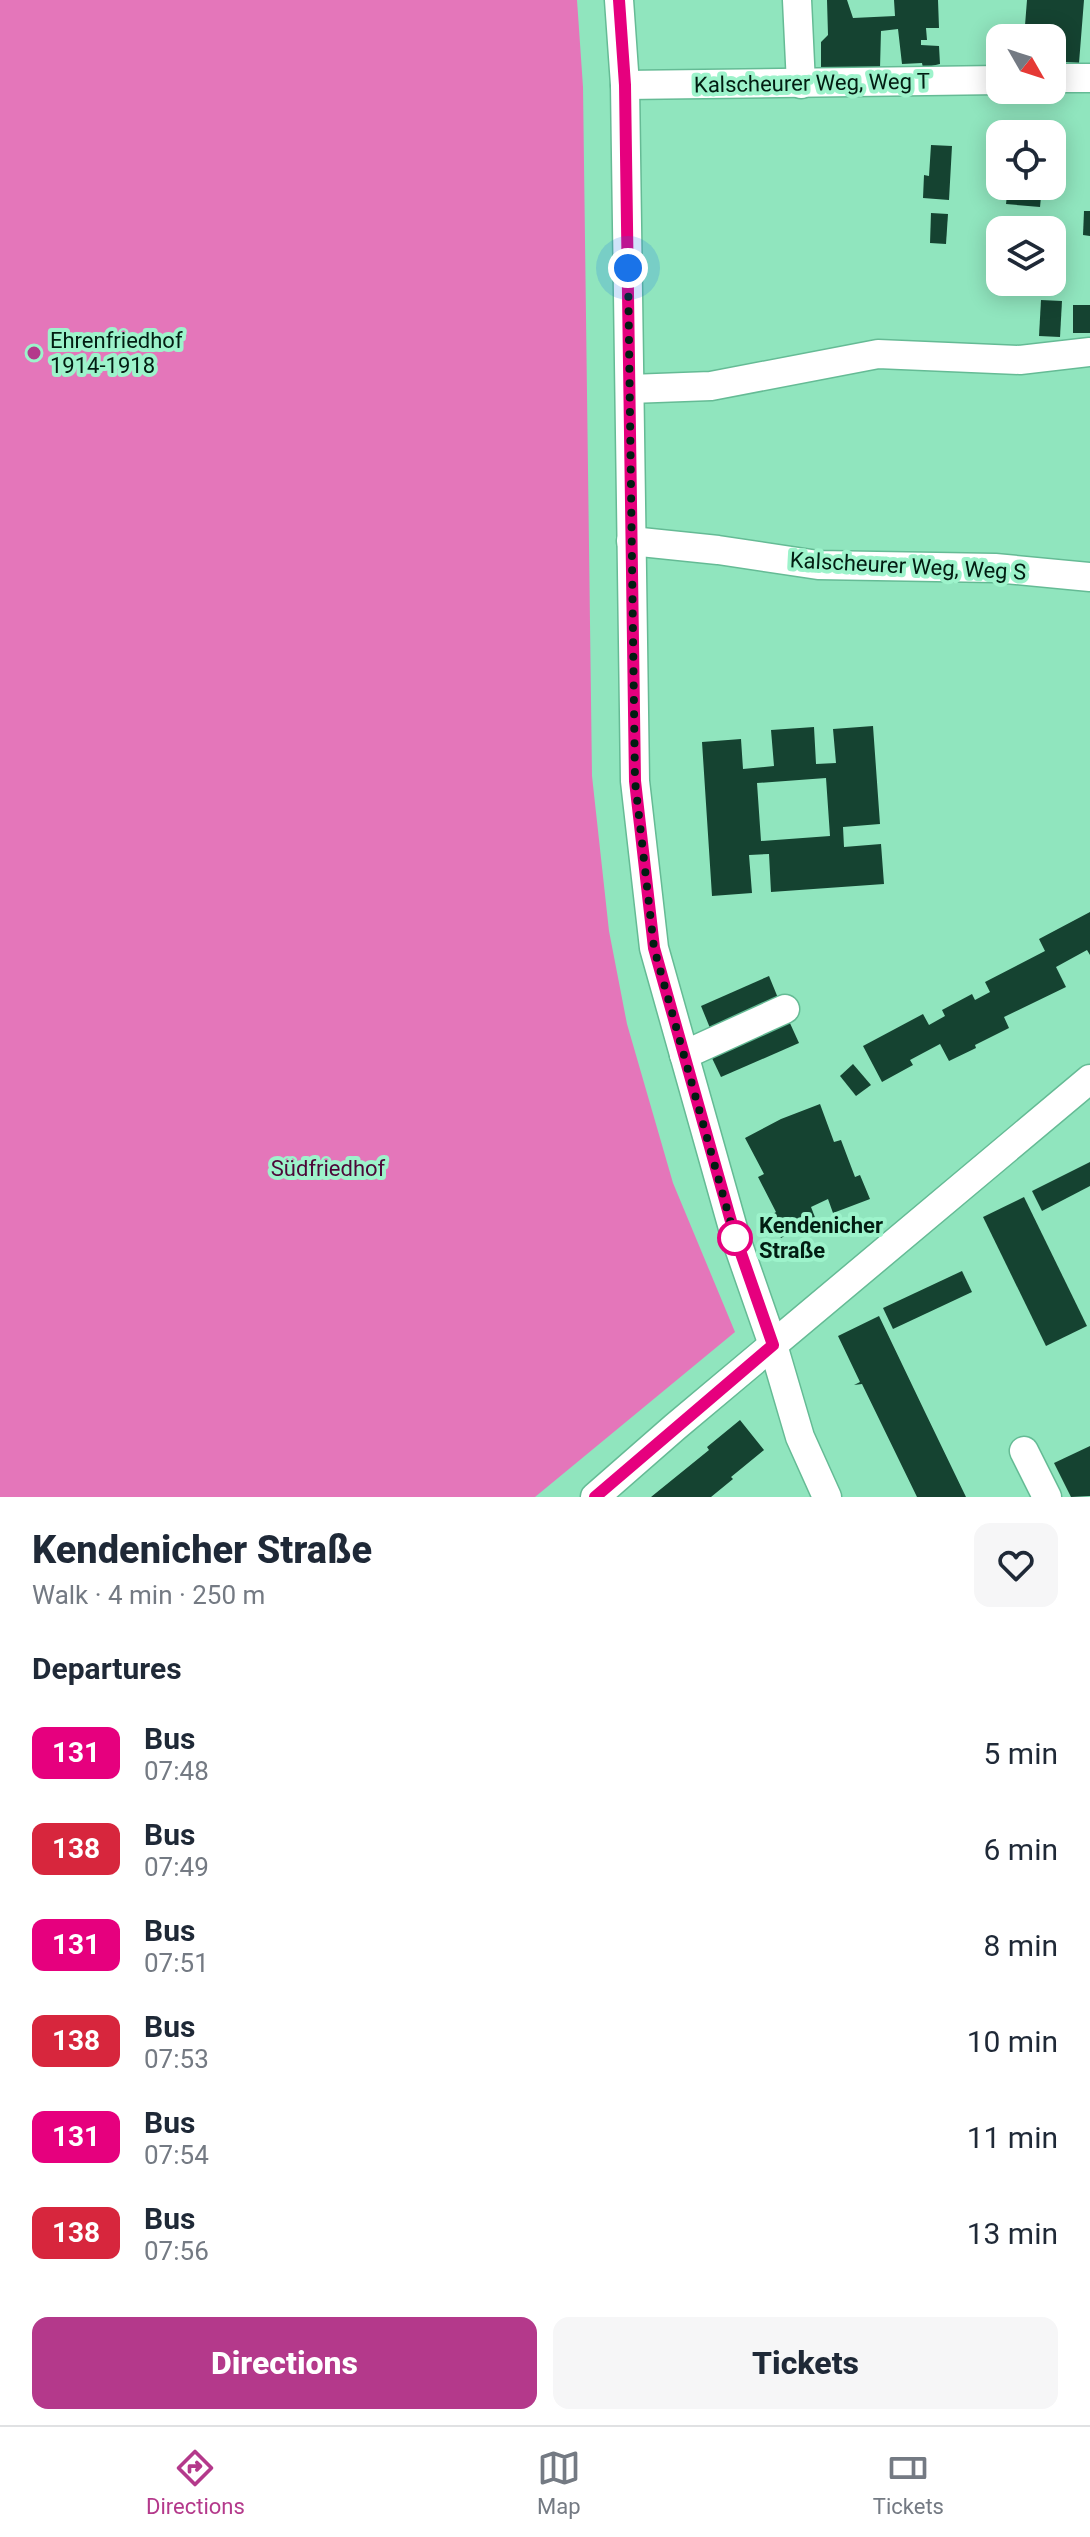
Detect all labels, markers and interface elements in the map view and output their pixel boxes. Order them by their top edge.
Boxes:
north arrow [986,24,1066,104]
map controls [986,24,1066,296]
street label: Kalscheurer Weg, Weg T [694,68,930,98]
button: locate [986,120,1066,200]
button: layers [986,216,1066,296]
your location [608,248,648,288]
place label: Ehrenfriedhof 1914-1918 [50,328,183,378]
marker: Ehrenfriedhof 1914-1918 [25,344,43,362]
street label: Kalscheurer Weg, Weg S [789,547,1027,585]
park label: Südfriedhof [271,1156,386,1181]
place label: Kendenicher Straße [759,1213,883,1263]
marker: Kendenicher Straße [718,1221,752,1255]
button: heart [974,1523,1058,1607]
text: Kendenicher Straße [32,1528,372,1572]
text: Walk · 4 min · 250 m [32,1580,265,1610]
text: Departures [32,1651,182,1686]
text: Bus [144,1721,195,1756]
text: 131 [52,1736,100,1769]
text: 5 min [984,1736,1058,1771]
text: 07:48 [144,1756,209,1786]
text: Bus [144,1817,195,1852]
text: 138 [52,1832,100,1865]
text: 6 min [984,1832,1058,1867]
text: 07:49 [144,1852,209,1882]
text: Bus [144,1913,195,1948]
text: 131 [52,1928,100,1961]
text: 8 min [984,1928,1058,1963]
text: 07:51 [144,1948,209,1978]
text: Bus [144,2009,195,2044]
text: 138 [52,2024,100,2057]
text: 10 min [967,2024,1058,2059]
text: 07:53 [144,2044,209,2074]
text: Bus [144,2105,195,2140]
text: 131 [52,2120,100,2153]
text: 11 min [967,2120,1058,2155]
text: 07:54 [144,2140,209,2170]
text: Bus [144,2201,195,2236]
text: 138 [52,2216,100,2249]
text: 13 min [967,2216,1058,2251]
text: 07:56 [144,2236,209,2266]
button: Directions [32,2317,537,2409]
button: Tickets [553,2317,1058,2409]
tab: Directions [146,2446,245,2519]
tab: Map [537,2446,581,2519]
tab: Tickets [873,2446,944,2519]

